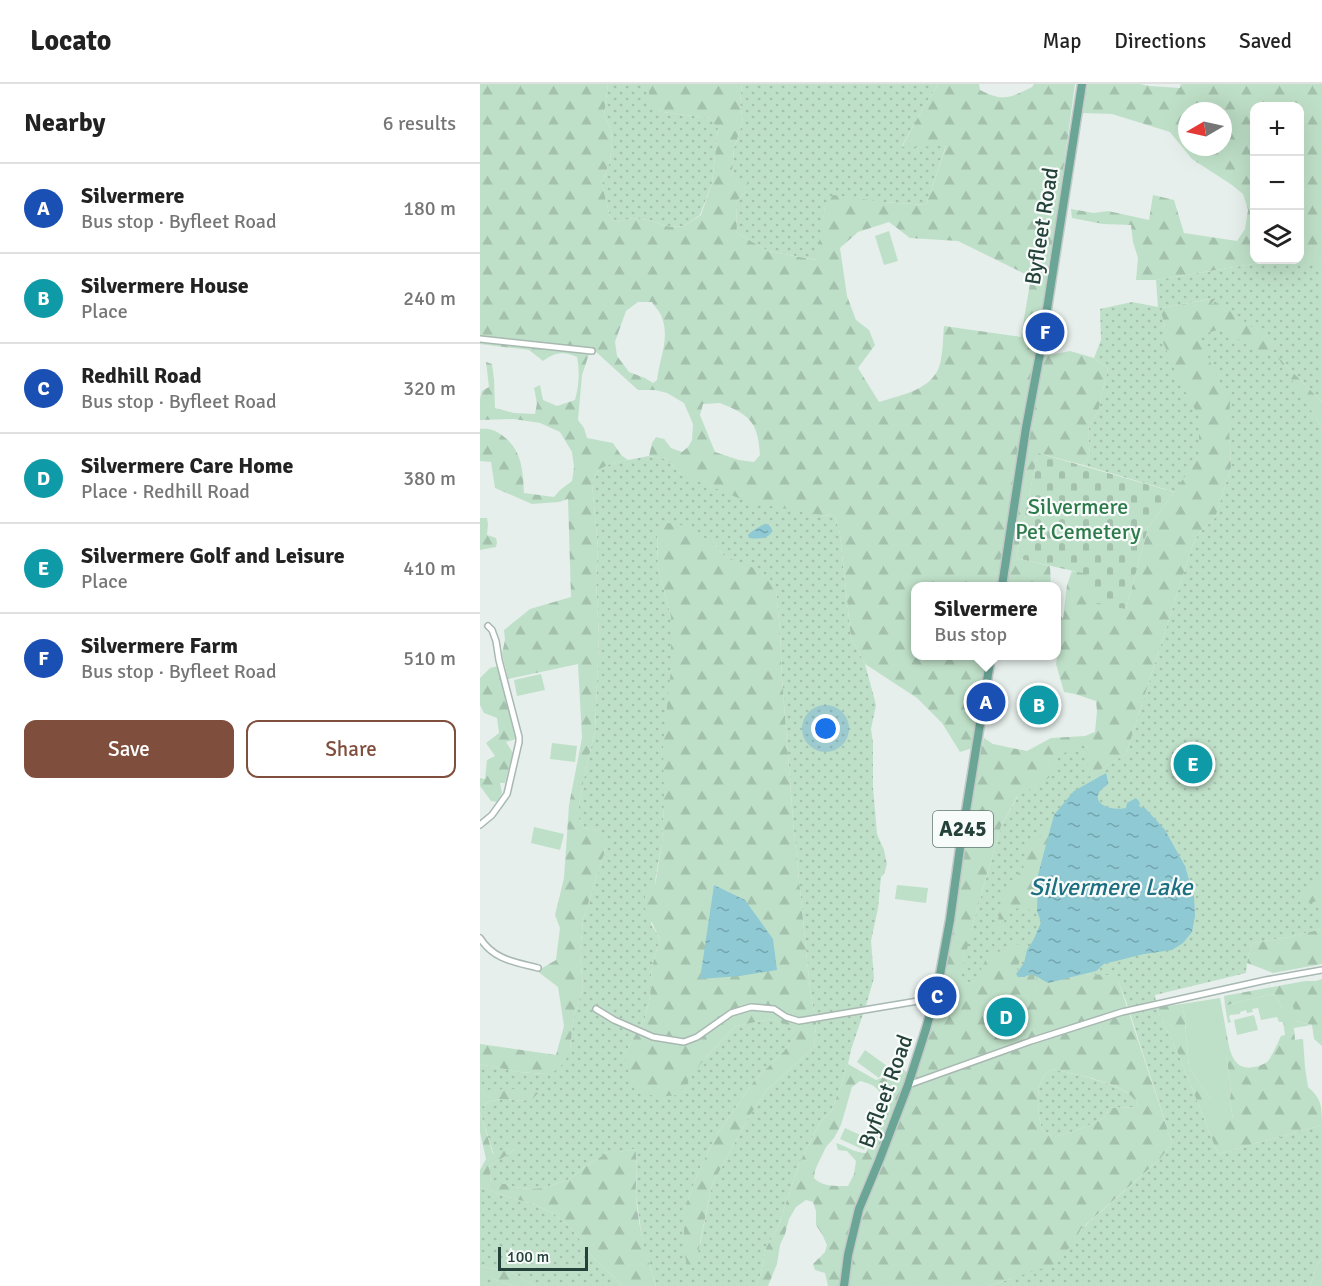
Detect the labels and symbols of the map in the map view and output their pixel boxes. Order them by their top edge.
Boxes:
north arrow [1178,102,1232,156]
street label: Byfleet Road [1019,165,1064,287]
pin: F [1026,310,1064,354]
park label: Silvermere Pet Cemetery [1015,493,1141,545]
pin: A [966,680,1006,724]
pin: B [1020,682,1058,728]
your location [811,714,840,743]
pin: E [1174,742,1212,786]
road number: A245 [933,811,993,847]
water label: Silvermere Lake [1030,872,1193,902]
pin: C [918,974,956,1018]
pin: D [986,994,1026,1040]
street label: Byfleet Road [852,1031,918,1152]
scale bar [498,1244,588,1272]

